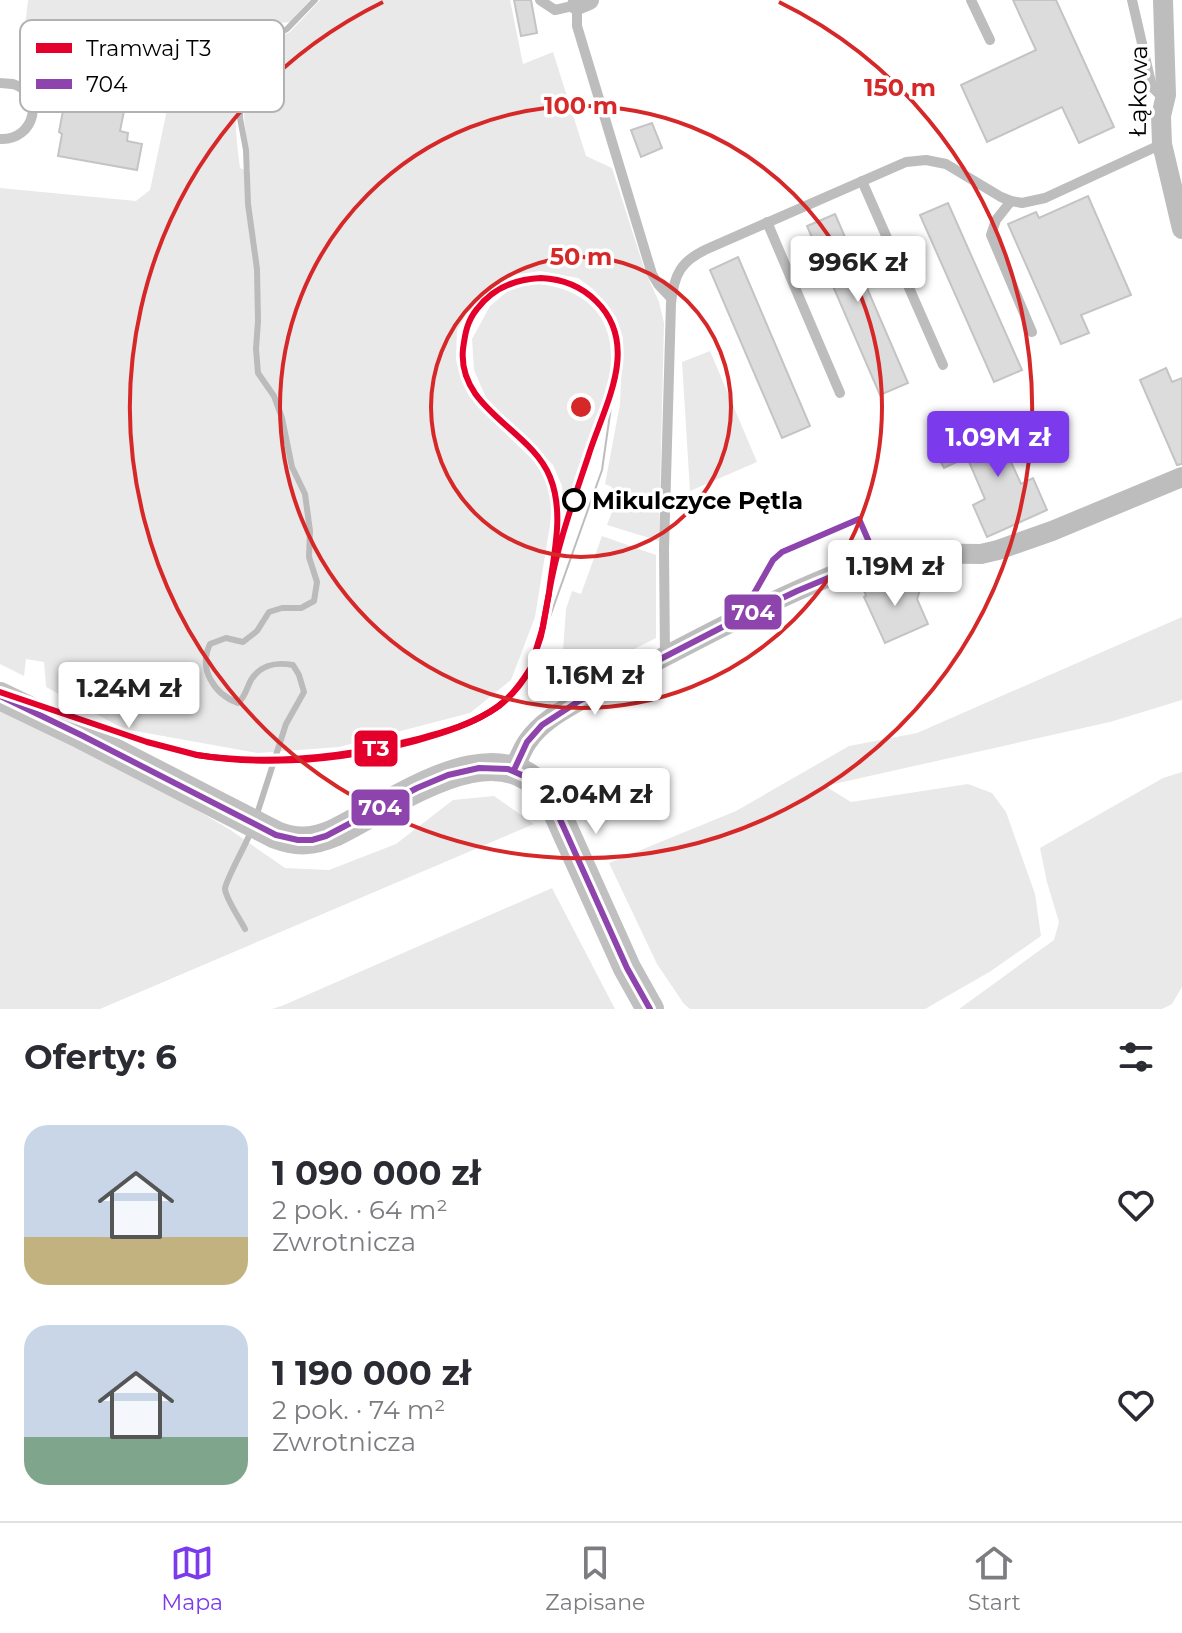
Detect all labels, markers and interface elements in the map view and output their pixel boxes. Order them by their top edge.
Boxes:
legend [20,20,284,112]
text: Tramwaj T3 [86,35,211,62]
street label: Łąkowa [1123,45,1153,137]
text: 704 [86,71,128,98]
text: 150 m [864,73,936,102]
text: 100 m [544,91,618,120]
pin: 996K zł [784,236,932,304]
text: 50 m [550,242,612,271]
text: 996K zł [809,246,907,278]
centre of rings [567,393,595,421]
pin: 1.09M zł [915,411,1081,479]
text: 1.09M zł [945,421,1051,453]
place label: Mikulczyce Pętla [592,486,803,515]
marker: Mikulczyce Pętla [563,489,585,511]
pin: 1.19M zł [812,540,978,608]
text: 1.19M zł [846,550,944,582]
line badge: 704 [723,593,783,631]
text: 704 [731,599,775,626]
pin: 1.16M zł [512,649,678,717]
text: 1.16M zł [546,659,644,691]
pin: 1.24M zł [46,662,212,730]
text: 1.24M zł [76,672,182,704]
line badge: T3 [353,729,399,768]
text: T3 [363,735,389,762]
pin: 2.04M zł [513,768,679,836]
text: 2.04M zł [540,778,652,810]
line badge: 704 [350,788,411,827]
text: 704 [358,794,402,821]
icon: filters [1114,1035,1158,1079]
text: Oferty: 6 [24,1036,177,1078]
text: 1 090 000 zł [272,1152,481,1194]
icon: home [88,1157,184,1253]
icon: heart [1114,1183,1158,1227]
text: 2 pok. · 64 m² [272,1194,448,1226]
text: Zwrotnicza [272,1226,416,1258]
text: 1 190 000 zł [272,1352,471,1394]
icon: home [88,1357,184,1453]
icon: heart [1114,1383,1158,1427]
text: 2 pok. · 74 m² [272,1394,445,1426]
text: Zwrotnicza [272,1426,416,1458]
tab: Mapa [161,1541,223,1616]
tab: Zapisane [545,1541,645,1616]
tab: Start [968,1541,1021,1616]

